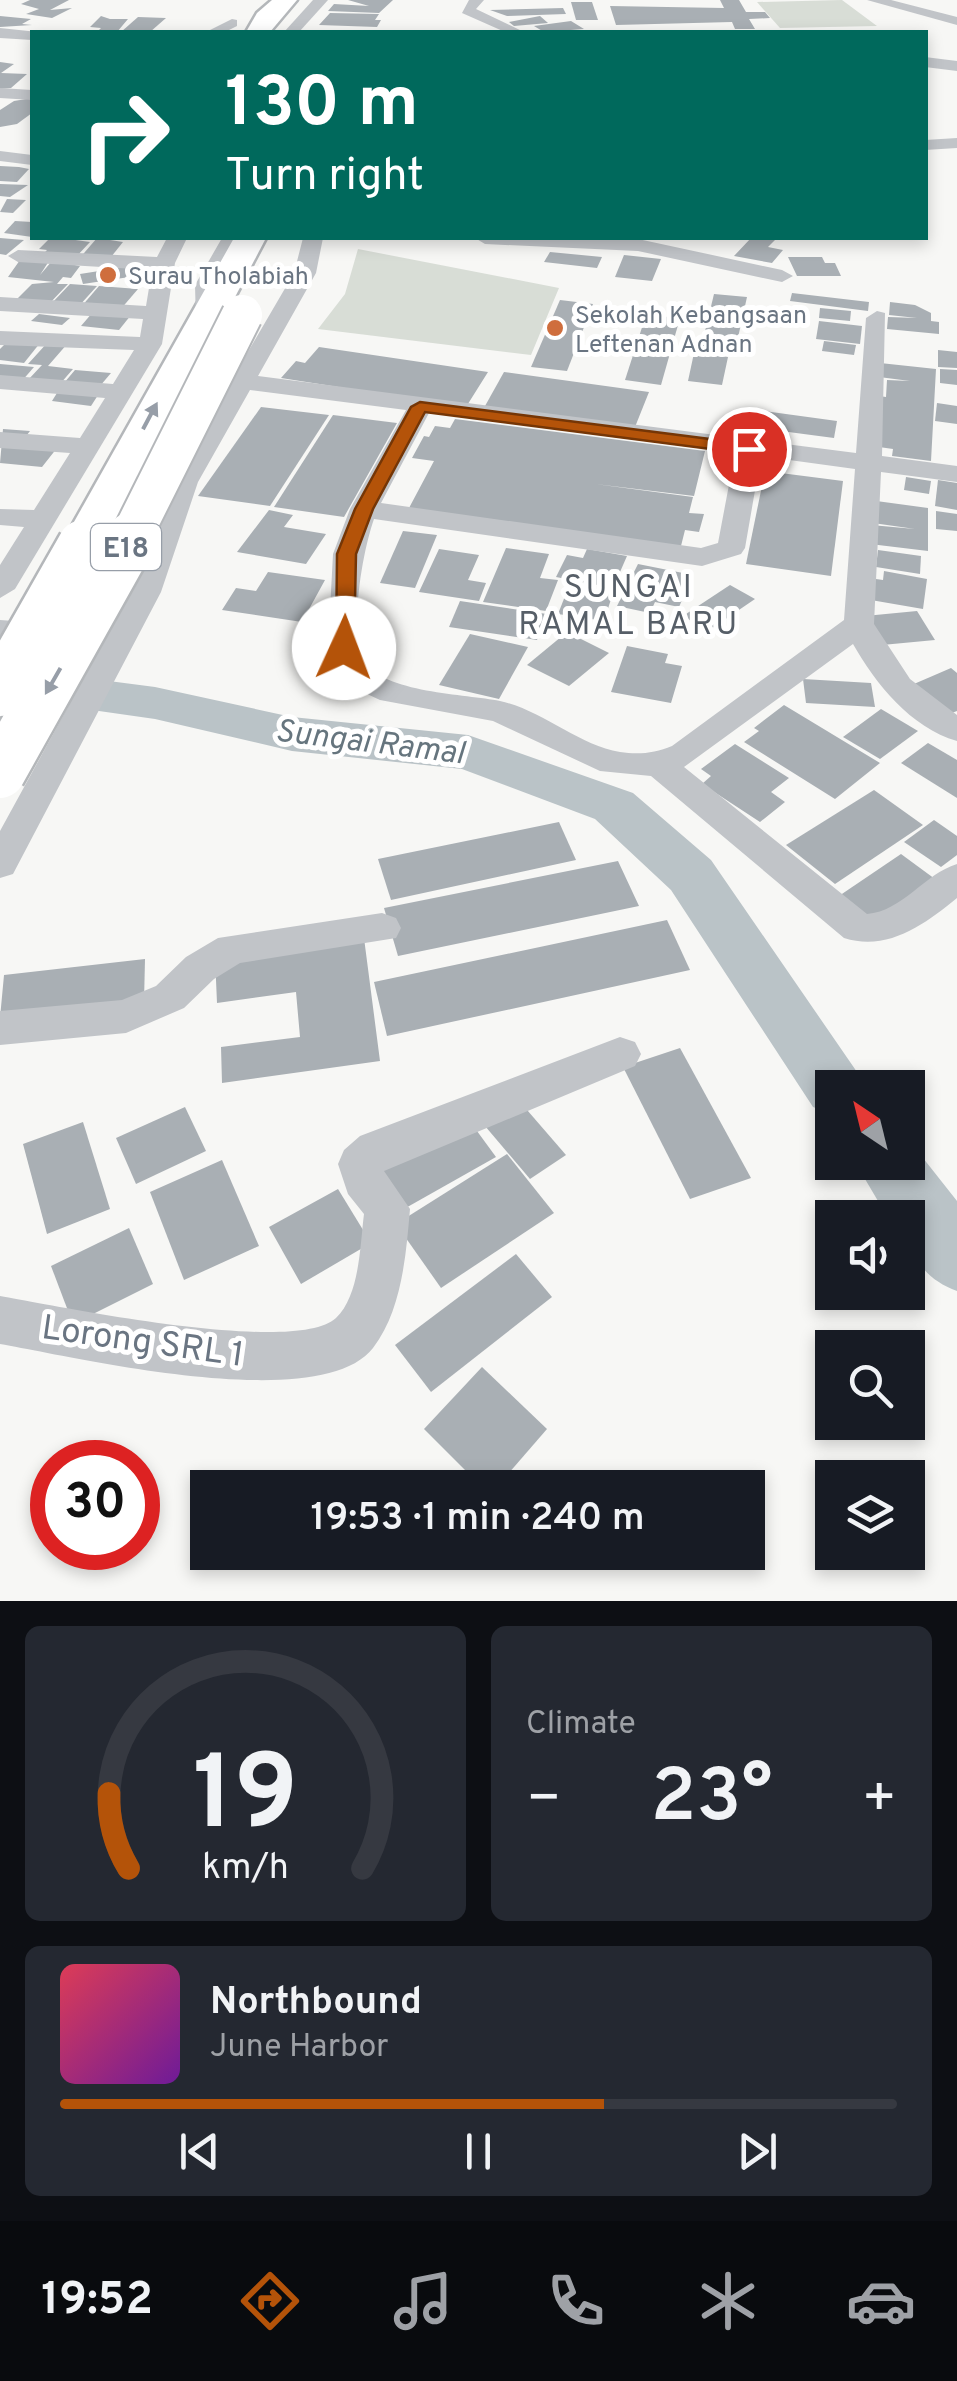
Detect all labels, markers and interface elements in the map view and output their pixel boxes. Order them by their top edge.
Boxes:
text: 130 m [225,62,419,151]
icon: right [60,70,190,200]
text: Turn right [225,149,424,206]
place label: Surau Tholabiah [128,262,309,294]
marker: Surau Tholabiah [97,264,119,286]
place label: Sekolah Kebangsaan Leftenan Adnan [575,301,807,362]
marker: Sekolah Kebangsaan Leftenan Adnan [544,317,566,339]
one-way arrow [142,402,159,431]
pin [707,407,792,492]
icon: arrive [722,422,777,477]
road number: E18 [91,524,161,570]
district label: SUNGAI RAMAL BARU [518,569,740,646]
position arrow [292,596,396,700]
one-way arrow [45,667,62,696]
water label: Sungai Ramal [273,713,468,776]
north arrow [815,1070,925,1180]
map controls [815,1070,925,1570]
button: sound [815,1200,925,1310]
street label: Lorong SRL 1 [39,1307,246,1379]
button: search [815,1330,925,1440]
speed limit sign: 30 [30,1440,160,1570]
button: layers [815,1460,925,1570]
text: 19:53 · 1 min · 240 m [310,1495,645,1544]
text: Climate [526,1705,636,1745]
text: 19 [193,1734,298,1866]
text: 23° [651,1753,772,1848]
text: − [526,1766,561,1836]
text: + [862,1766,897,1836]
text: km/h [202,1846,289,1892]
text: Northbound [210,1979,422,2028]
text: June Harbor [210,2028,389,2068]
icon: previous [172,2124,227,2179]
icon: pause [451,2124,506,2179]
icon: next [730,2124,785,2179]
icon: directions [235,2266,305,2336]
icon: music [388,2266,458,2336]
icon: phone [541,2266,611,2336]
icon: climate [693,2266,763,2336]
icon: car [846,2266,916,2336]
text: 19:52 [41,2273,153,2330]

